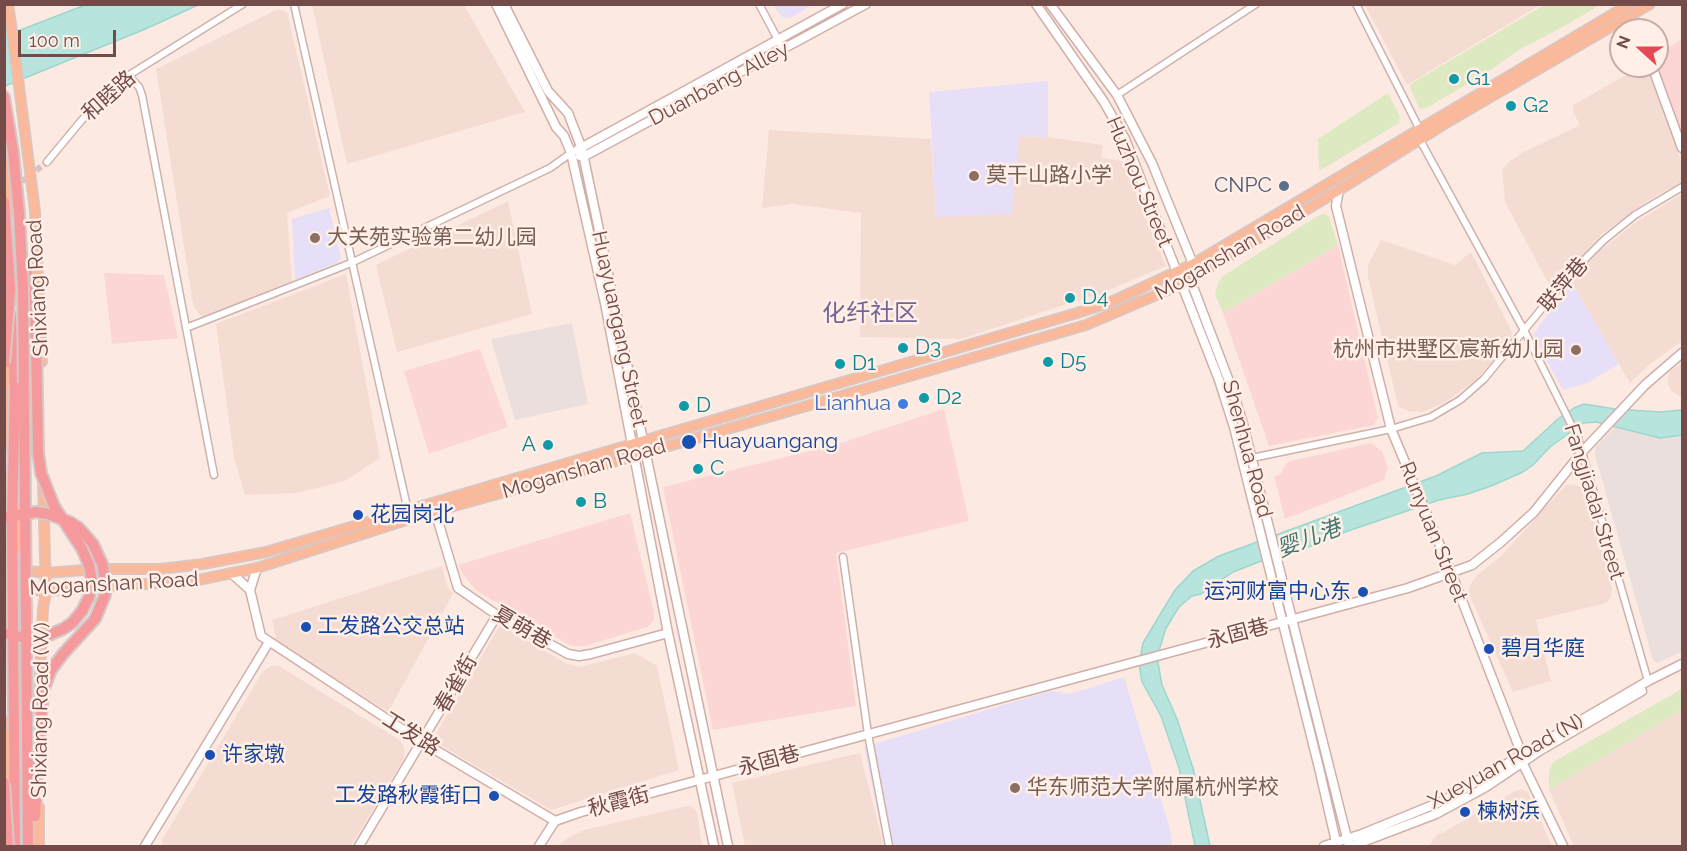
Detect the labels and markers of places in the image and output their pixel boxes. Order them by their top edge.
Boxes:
place label: G1 [1466,66,1490,92]
marker: G1 [1447,72,1461,86]
place label: G2 [1523,93,1549,119]
marker: G2 [1504,99,1518,113]
place label: 莫干山路小学 [986,163,1112,189]
marker: 莫干山路小学 [967,169,981,183]
place label: CNPC [1214,173,1272,199]
marker: CNPC [1277,179,1291,193]
place label: 大关苑实验第二幼儿园 [327,225,537,251]
marker: 大关苑实验第二幼儿园 [308,231,322,245]
place label: D4 [1082,285,1108,311]
marker: D4 [1063,291,1077,305]
place label: D3 [915,335,941,361]
place label: 杭州市拱墅区宸新幼儿园 [1333,337,1564,363]
marker: D3 [896,341,910,355]
marker: 杭州市拱墅区宸新幼儿园 [1569,343,1583,357]
place label: D5 [1060,349,1086,375]
place label: D1 [852,351,876,377]
marker: D5 [1041,355,1055,369]
marker: D1 [833,357,847,371]
place label: D2 [936,385,962,411]
place label: Lianhua [814,391,891,417]
marker: D2 [917,391,931,405]
place label: D [696,393,711,419]
marker: Lianhua [896,397,910,411]
marker: D [677,399,691,413]
place label: Huayuangang [702,429,838,455]
place label: A [522,432,536,458]
marker: Huayuangang [680,433,698,451]
marker: A [541,438,555,452]
place label: C [710,456,724,482]
marker: C [691,462,705,476]
place label: B [593,489,607,515]
marker: B [574,495,588,509]
place label: 花园岗北 [370,502,454,528]
marker: 花园岗北 [351,508,365,522]
place label: 运河财富中心东 [1204,579,1351,605]
marker: 运河财富中心东 [1356,585,1370,599]
place label: 工发路公交总站 [318,614,465,640]
marker: 工发路公交总站 [299,620,313,634]
place label: 碧月华庭 [1501,636,1585,662]
marker: 碧月华庭 [1482,642,1496,656]
place label: 许家墩 [222,742,285,768]
marker: 许家墩 [203,748,217,762]
place label: 华东师范大学附属杭州学校 [1027,775,1279,801]
marker: 华东师范大学附属杭州学校 [1008,781,1022,795]
place label: 工发路秋霞街口 [335,783,482,809]
marker: 工发路秋霞街口 [487,789,501,803]
place label: 楝树浜 [1477,799,1540,825]
marker: 楝树浜 [1458,805,1472,819]

